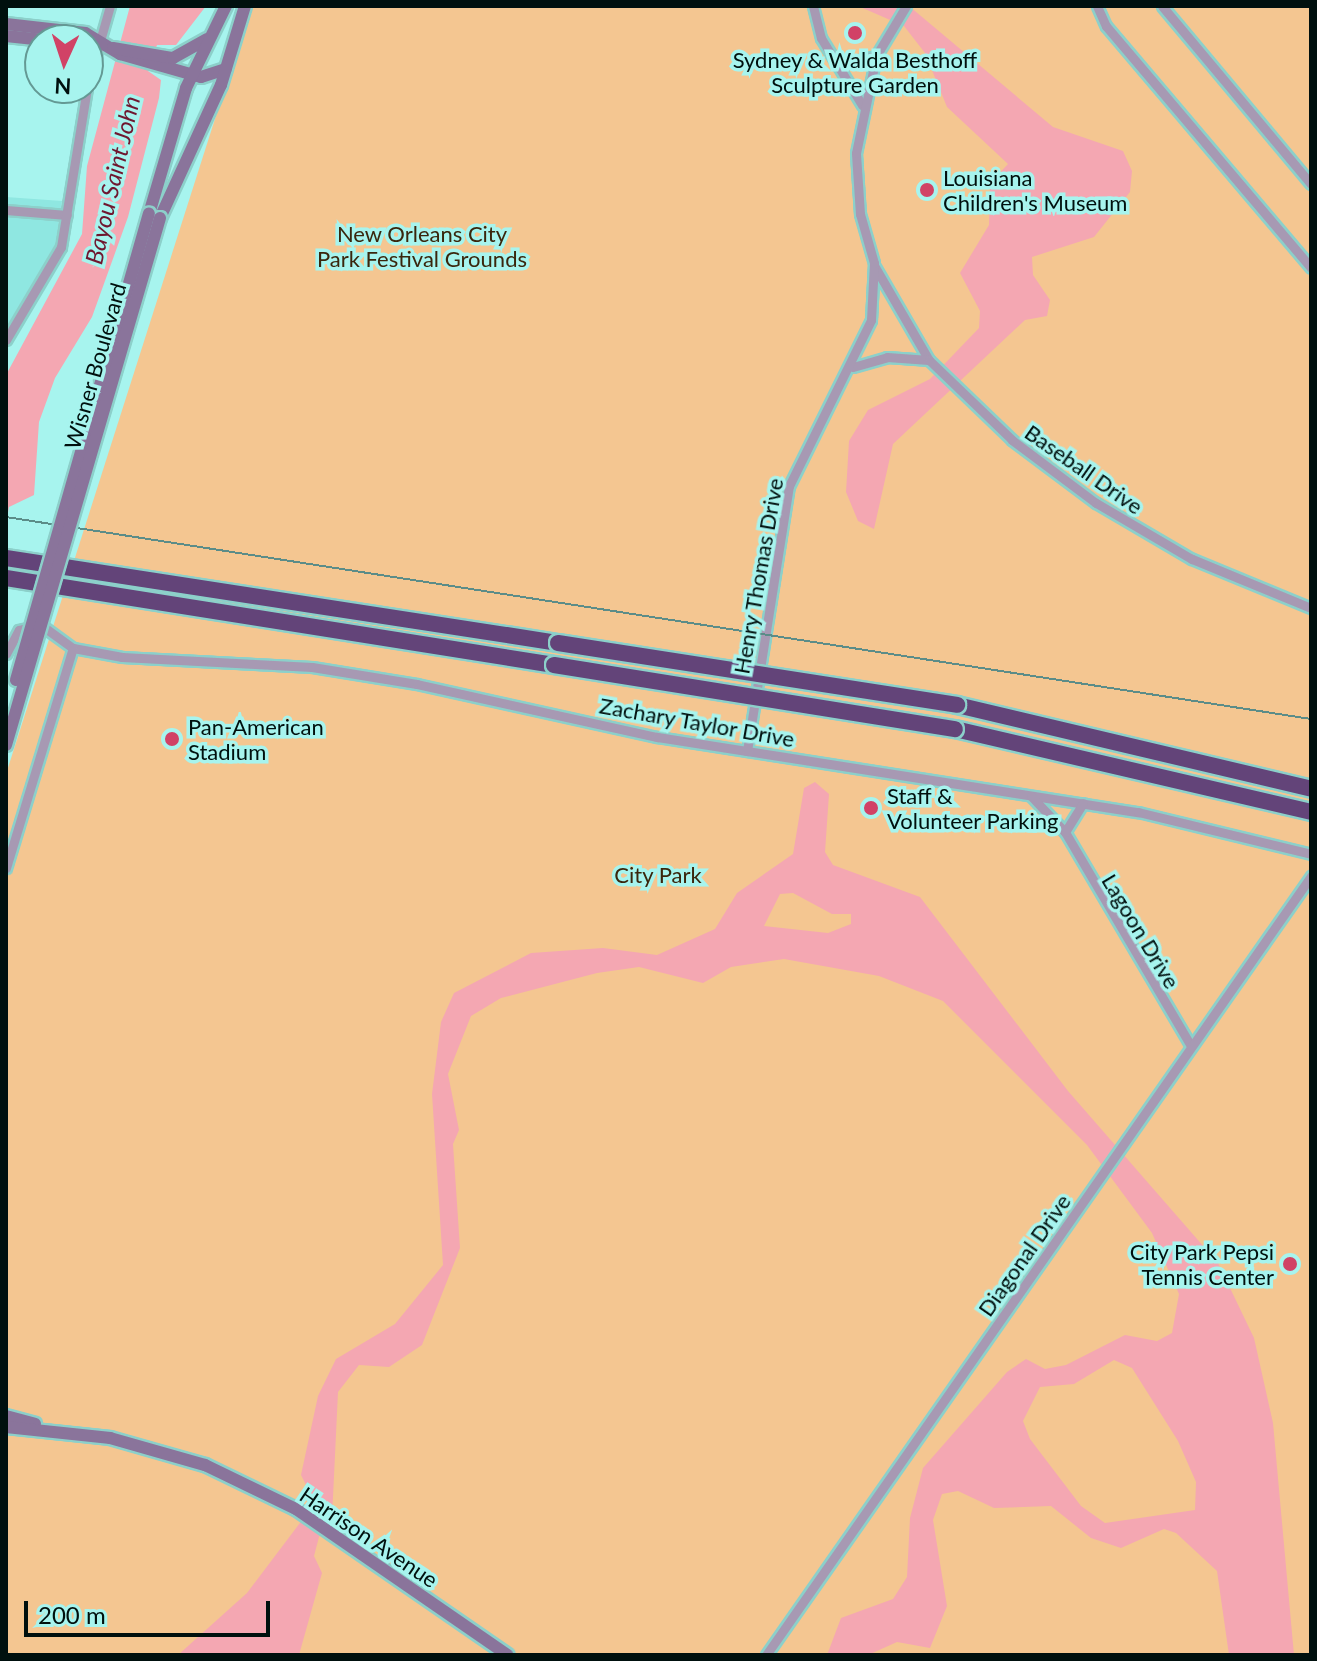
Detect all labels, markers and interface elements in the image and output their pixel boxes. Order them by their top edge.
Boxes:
north arrow [24,24,104,104]
marker: Sydney & Walda Besthoff Sculpture Garden [846,24,864,42]
place label: Sydney & Walda Besthoff Sculpture Garden [732,46,978,98]
text: N [54,73,72,100]
water label: Bayou Saint John [79,93,145,267]
place label: Louisiana Children's Museum [943,164,1127,216]
marker: Louisiana Children's Museum [918,181,936,199]
park label: New Orleans City Park Festival Grounds [317,220,527,272]
street label: Wisner Boulevard [59,280,131,452]
street label: Baseball Drive [1020,419,1148,519]
street label: Henry Thomas Drive [728,475,788,677]
street label: Zachary Taylor Drive [597,692,797,752]
place label: Pan-American Stadium [188,713,324,764]
marker: Pan-American Stadium [163,730,181,748]
place label: Staff & Volunteer Parking [887,782,1059,834]
marker: Staff & Volunteer Parking [862,799,880,817]
park label: City Park [614,862,702,888]
street label: Lagoon Drive [1097,869,1185,993]
street label: Diagonal Drive [972,1189,1076,1321]
place label: City Park Pepsi Tennis Center [1129,1238,1274,1290]
marker: City Park Pepsi Tennis Center [1281,1255,1299,1273]
street label: Harrison Avenue [295,1481,443,1593]
scale bar [28,1585,274,1635]
text: 200 m [38,1600,106,1629]

